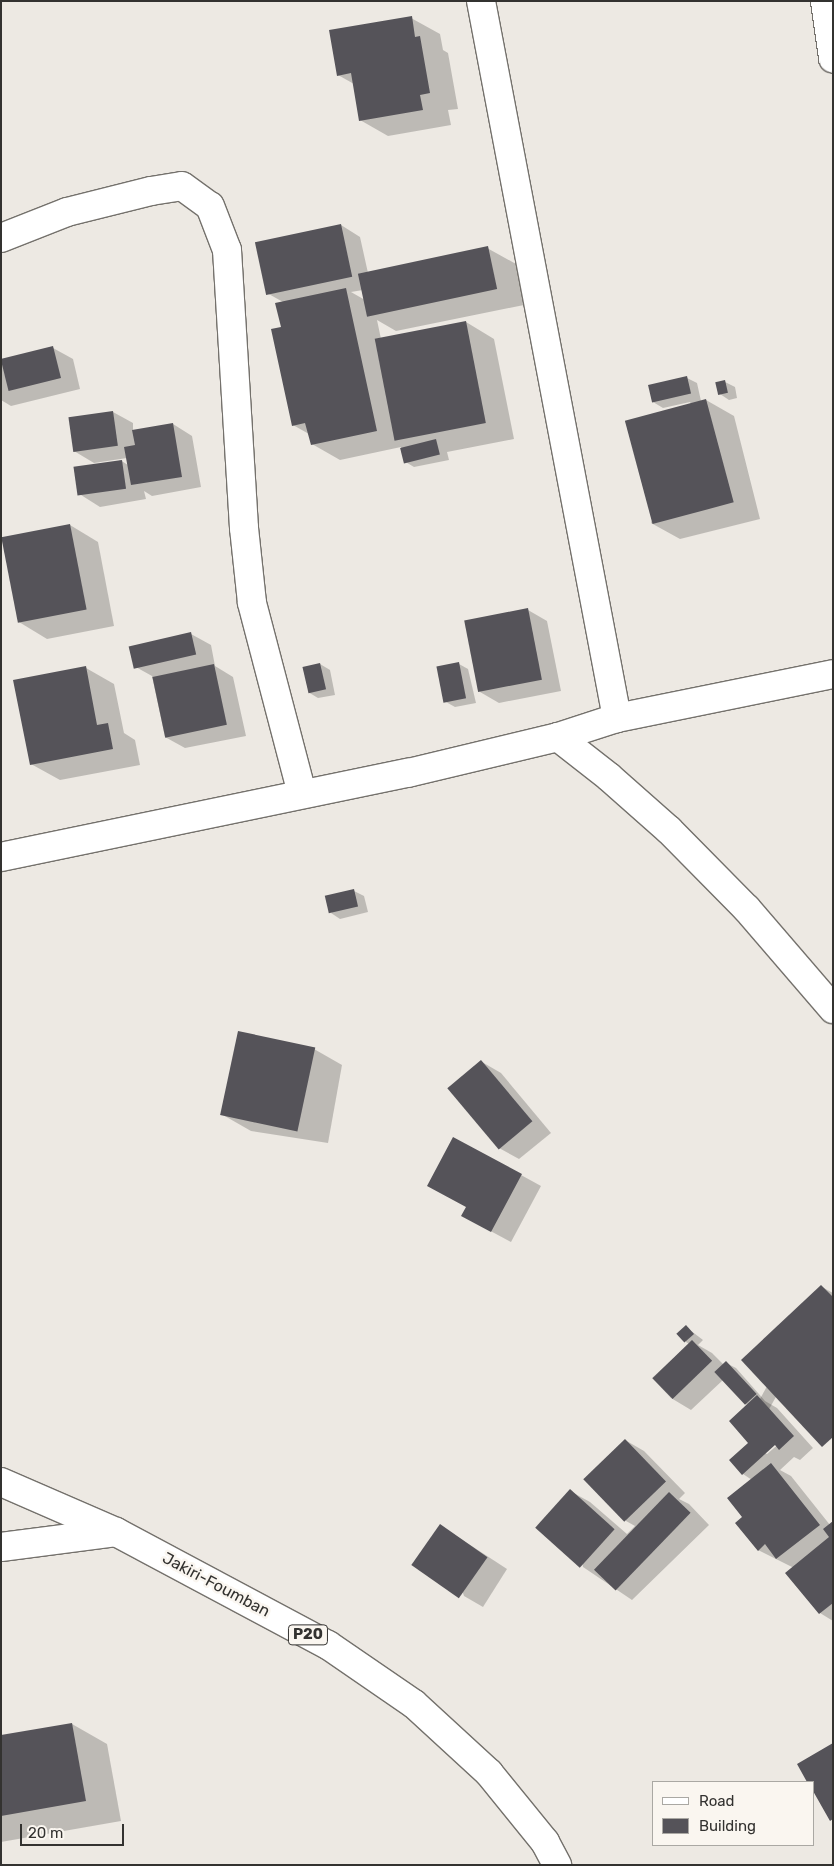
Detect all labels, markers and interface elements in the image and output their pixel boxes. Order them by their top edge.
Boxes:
street label: Jakiri-Foumban [159,1549,273,1621]
road number: P20 [287,1622,329,1648]
legend [652,1781,814,1846]
text: Road [699,1792,735,1810]
scale bar [22,1814,126,1846]
text: Building [699,1817,756,1835]
text: 20 m [28,1824,63,1842]

